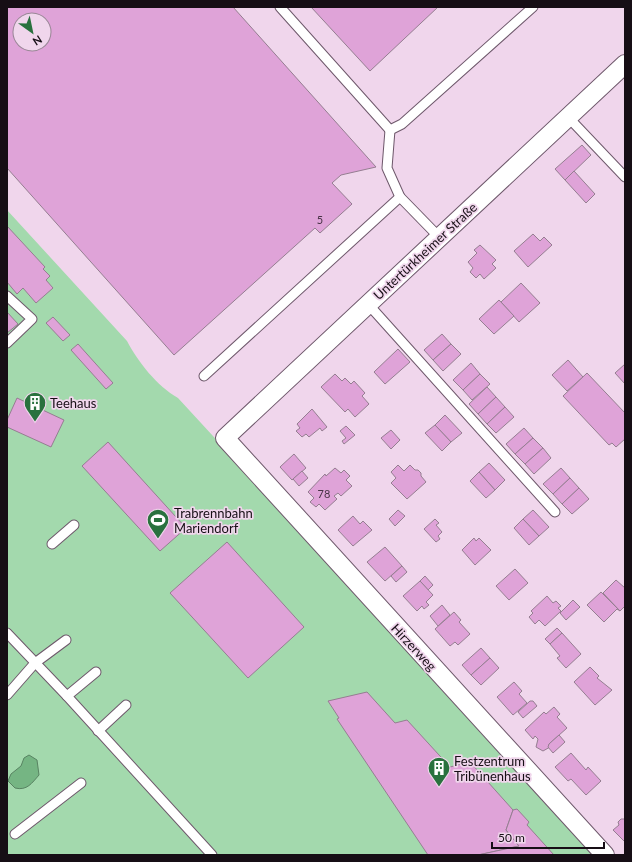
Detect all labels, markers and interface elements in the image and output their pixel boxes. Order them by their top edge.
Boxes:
north arrow [12,12,52,52]
text: N [31,33,45,49]
street label: Untertürkheimer Straße [370,199,480,303]
house number: 5 [317,213,323,226]
building icon: Teehaus [22,390,48,423]
place label: Teehaus [50,395,97,411]
house number: 78 [318,487,330,500]
place label: Trabrennbahn Mariendorf [174,505,253,536]
sports icon: Trabrennbahn Mariendorf [145,507,171,540]
street label: Hirzerweg [388,620,440,674]
place label: Festzentrum Tribünenhaus [454,753,531,784]
building icon: Festzentrum Tribünenhaus [426,755,452,788]
scale bar [492,824,604,850]
text: 50 m [498,830,525,845]

